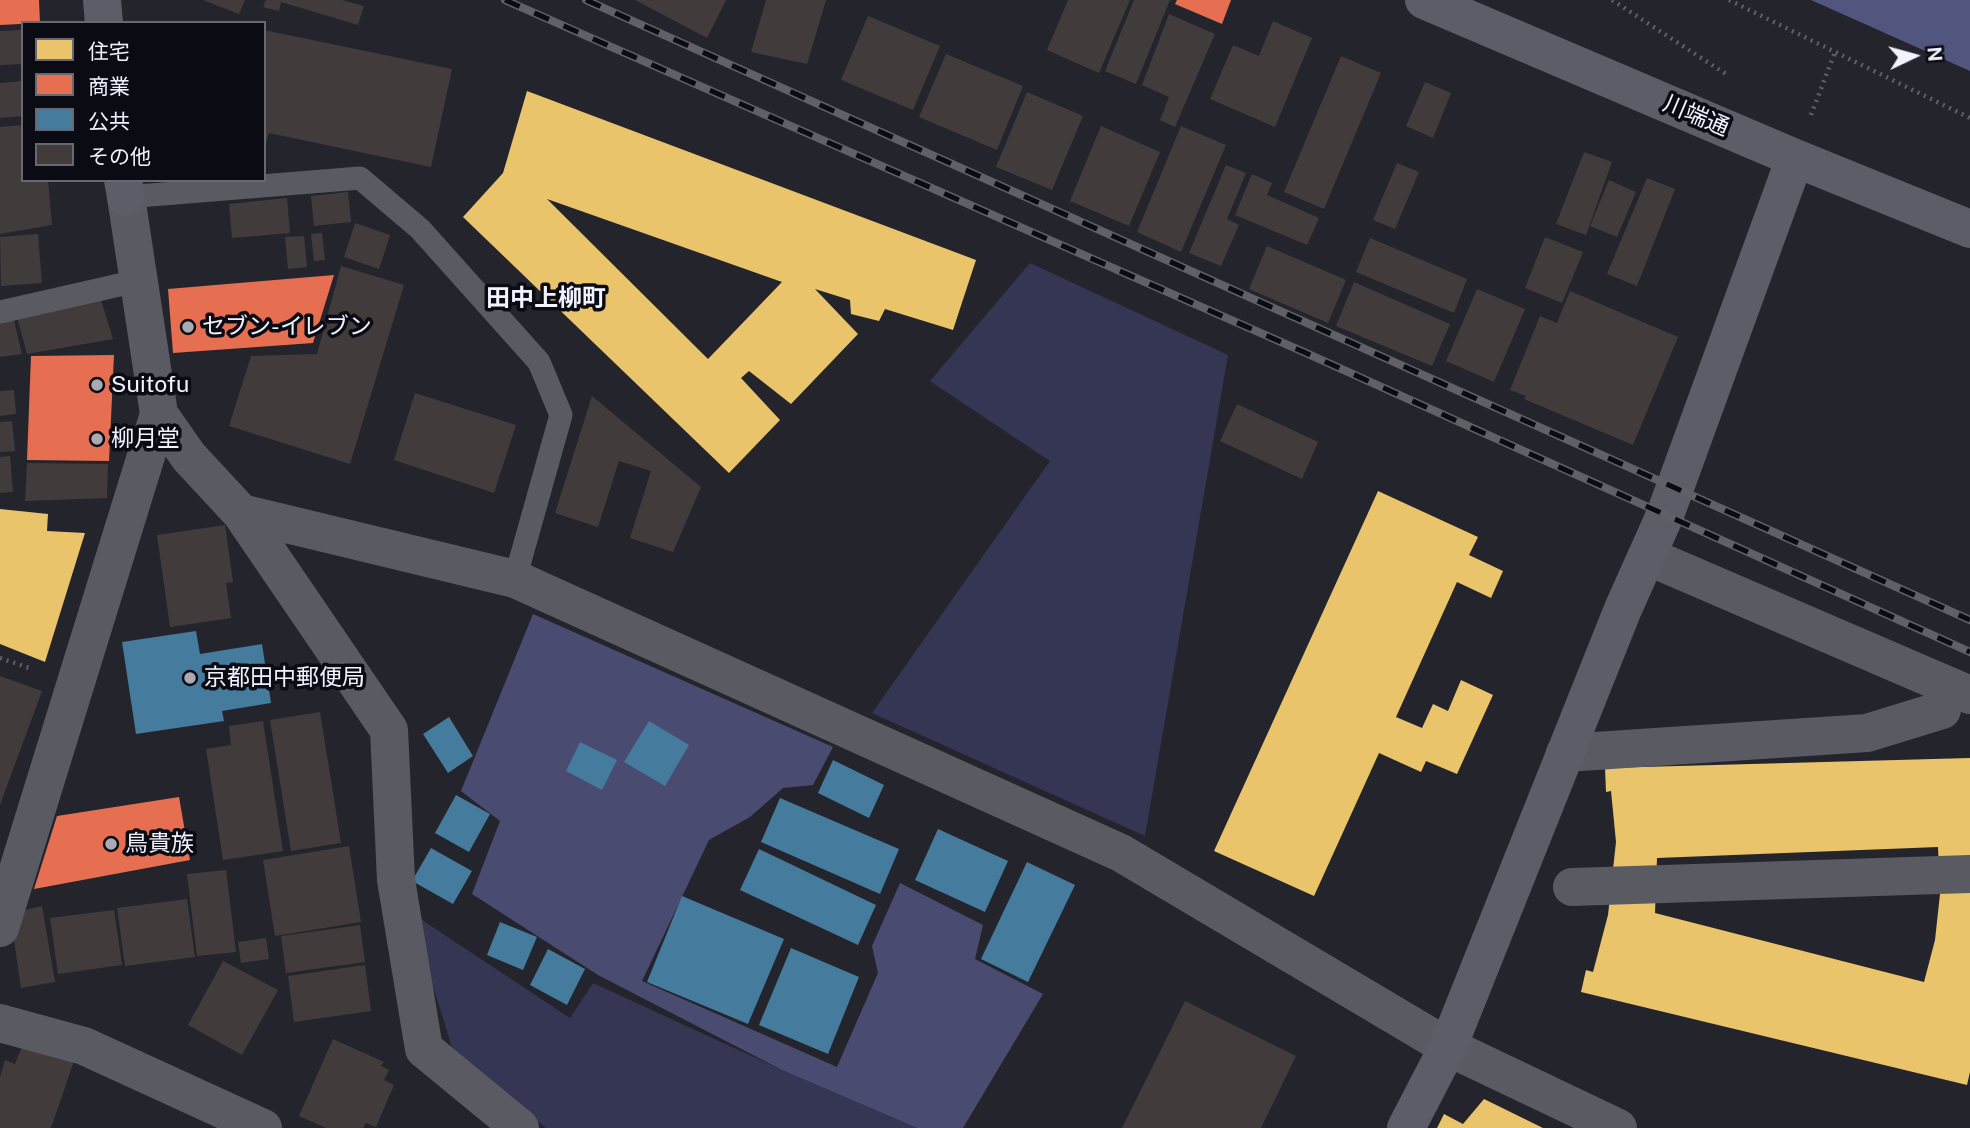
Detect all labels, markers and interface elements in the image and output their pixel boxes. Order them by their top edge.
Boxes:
legend [21,21,266,182]
north arrow [1879,21,1949,91]
text: 住宅 [88,39,130,64]
text: N [1923,46,1947,63]
text: 商業 [88,74,130,99]
street label: 川端通 [1659,90,1733,142]
text: 公共 [88,109,130,134]
text: その他 [88,144,151,169]
district label: 田中上柳町 [486,285,606,313]
place label: セブン-イレブン [202,313,372,341]
marker: セブン-イレブン [180,319,196,335]
place label: Suitofu [111,371,189,399]
marker: Suitofu [89,377,105,393]
place label: 柳月堂 [111,425,180,453]
marker: 柳月堂 [89,431,105,447]
place label: 京都田中郵便局 [204,664,365,692]
marker: 京都田中郵便局 [182,670,198,686]
place label: 鳥貴族 [125,830,194,858]
marker: 鳥貴族 [103,836,119,852]

